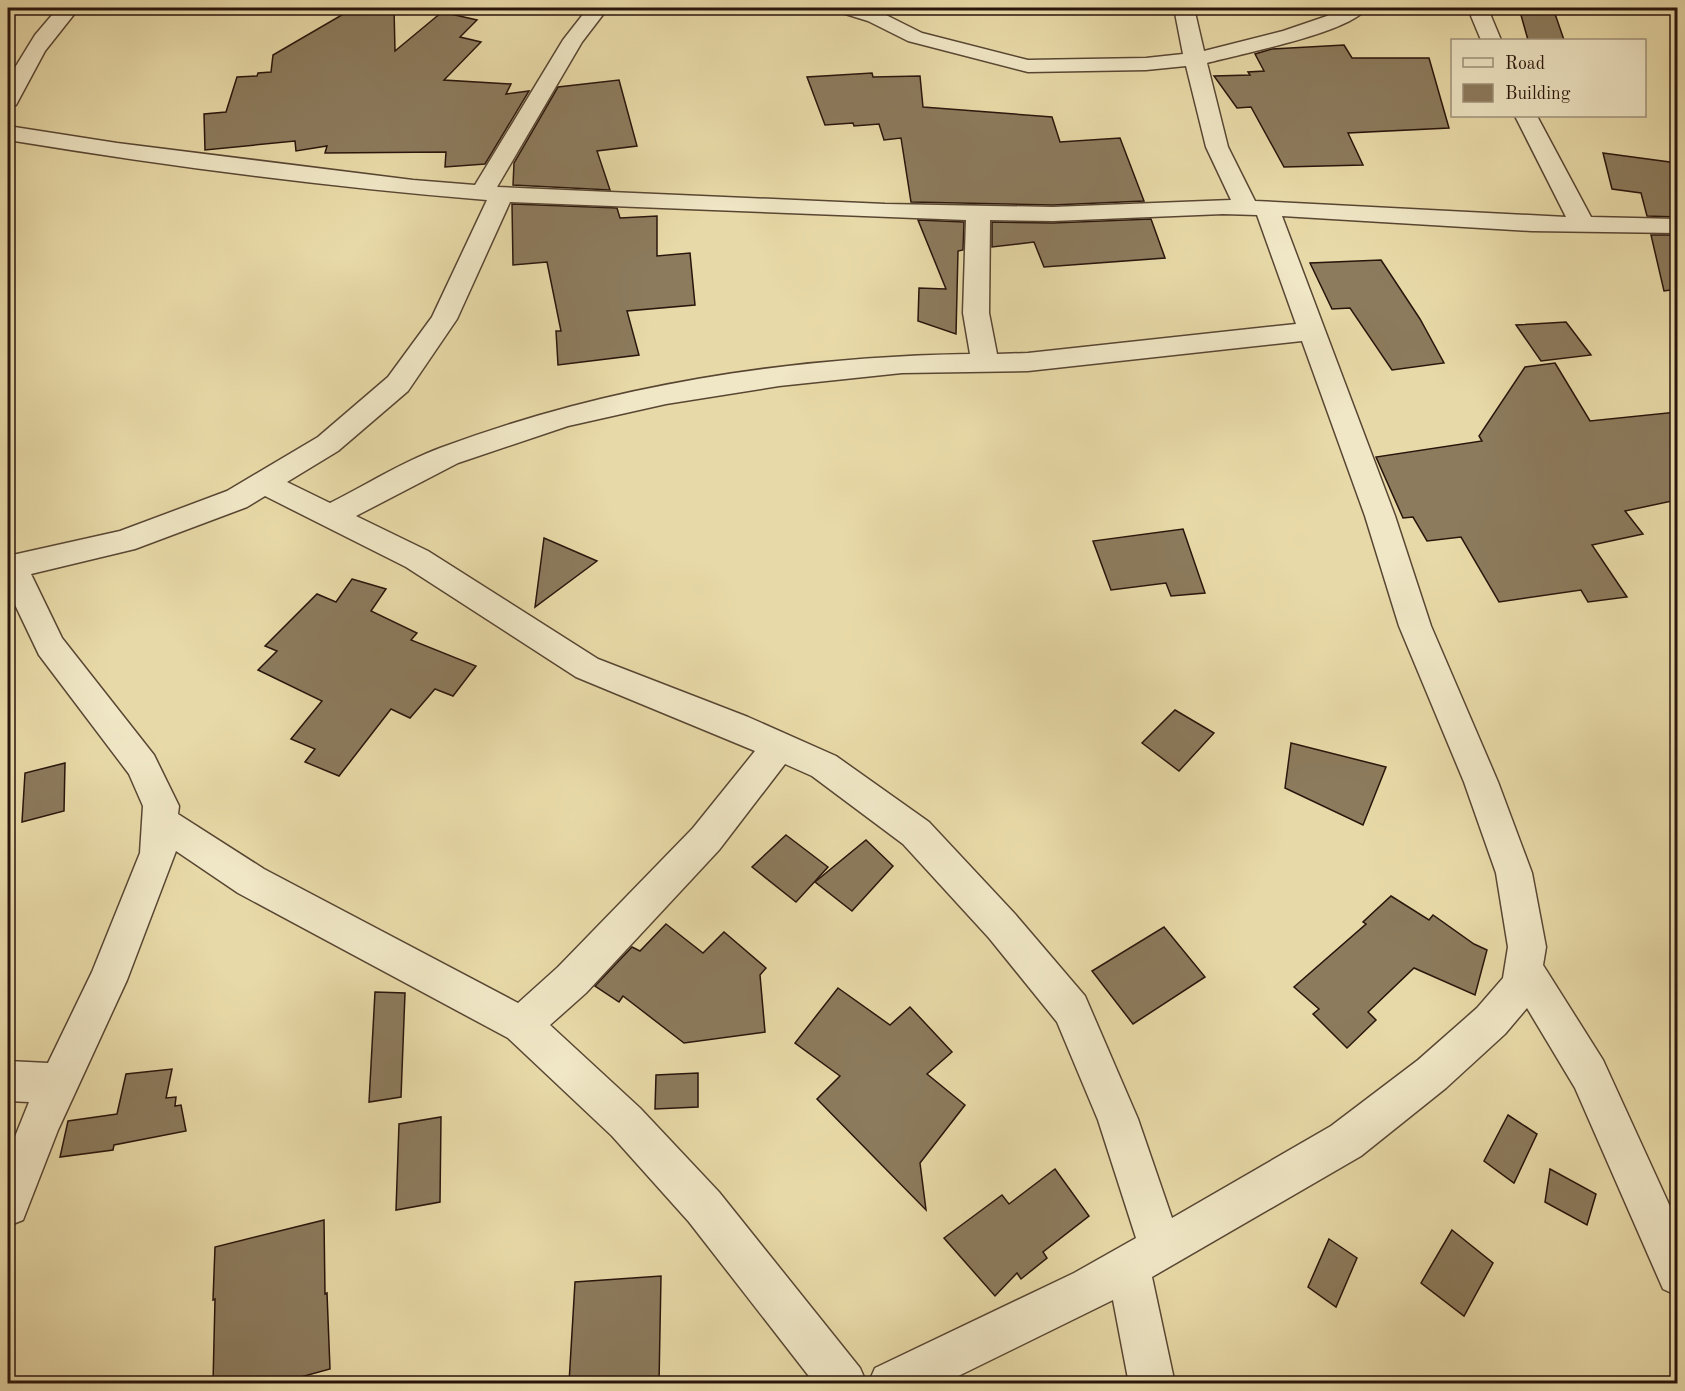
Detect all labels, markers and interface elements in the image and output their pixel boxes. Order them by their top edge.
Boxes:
legend [1451,39,1646,117]
text: Road [1505,55,1545,73]
text: Building [1505,85,1571,103]

